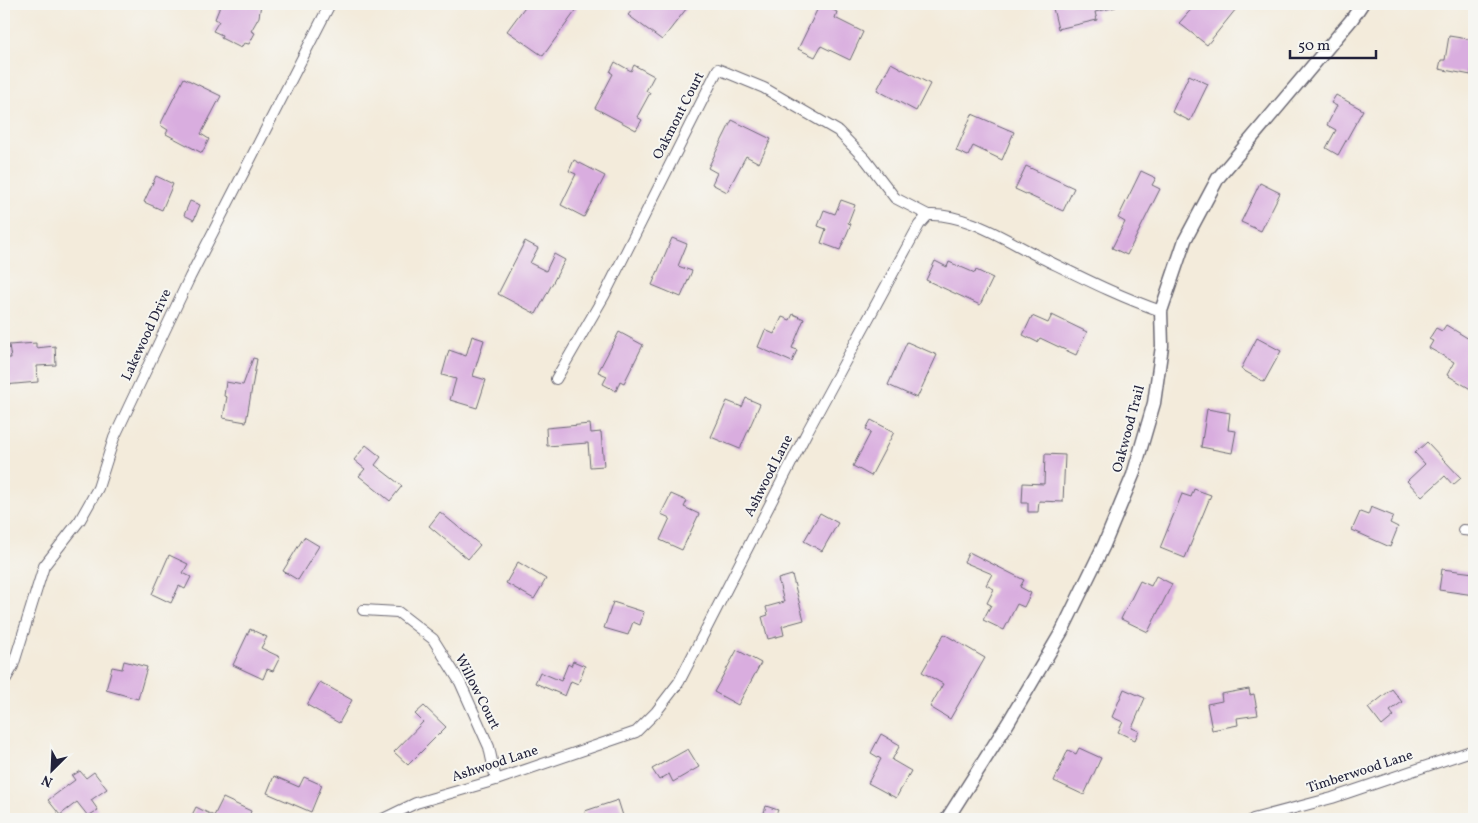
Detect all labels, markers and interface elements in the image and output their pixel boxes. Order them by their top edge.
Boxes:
scale bar [1290,28,1377,60]
text: 50 m [1298,36,1330,57]
street label: Oakmont Court [649,69,709,163]
street label: Lakewood Drive [117,286,177,384]
street label: Oakwood Trail [1108,383,1150,475]
street label: Ashwood Lane [740,431,798,520]
street label: Willow Court [450,651,504,733]
street label: Ashwood Lane [449,741,541,787]
north arrow [28,746,78,796]
street label: Timberwood Lane [1305,746,1416,798]
text: N [39,770,56,791]

